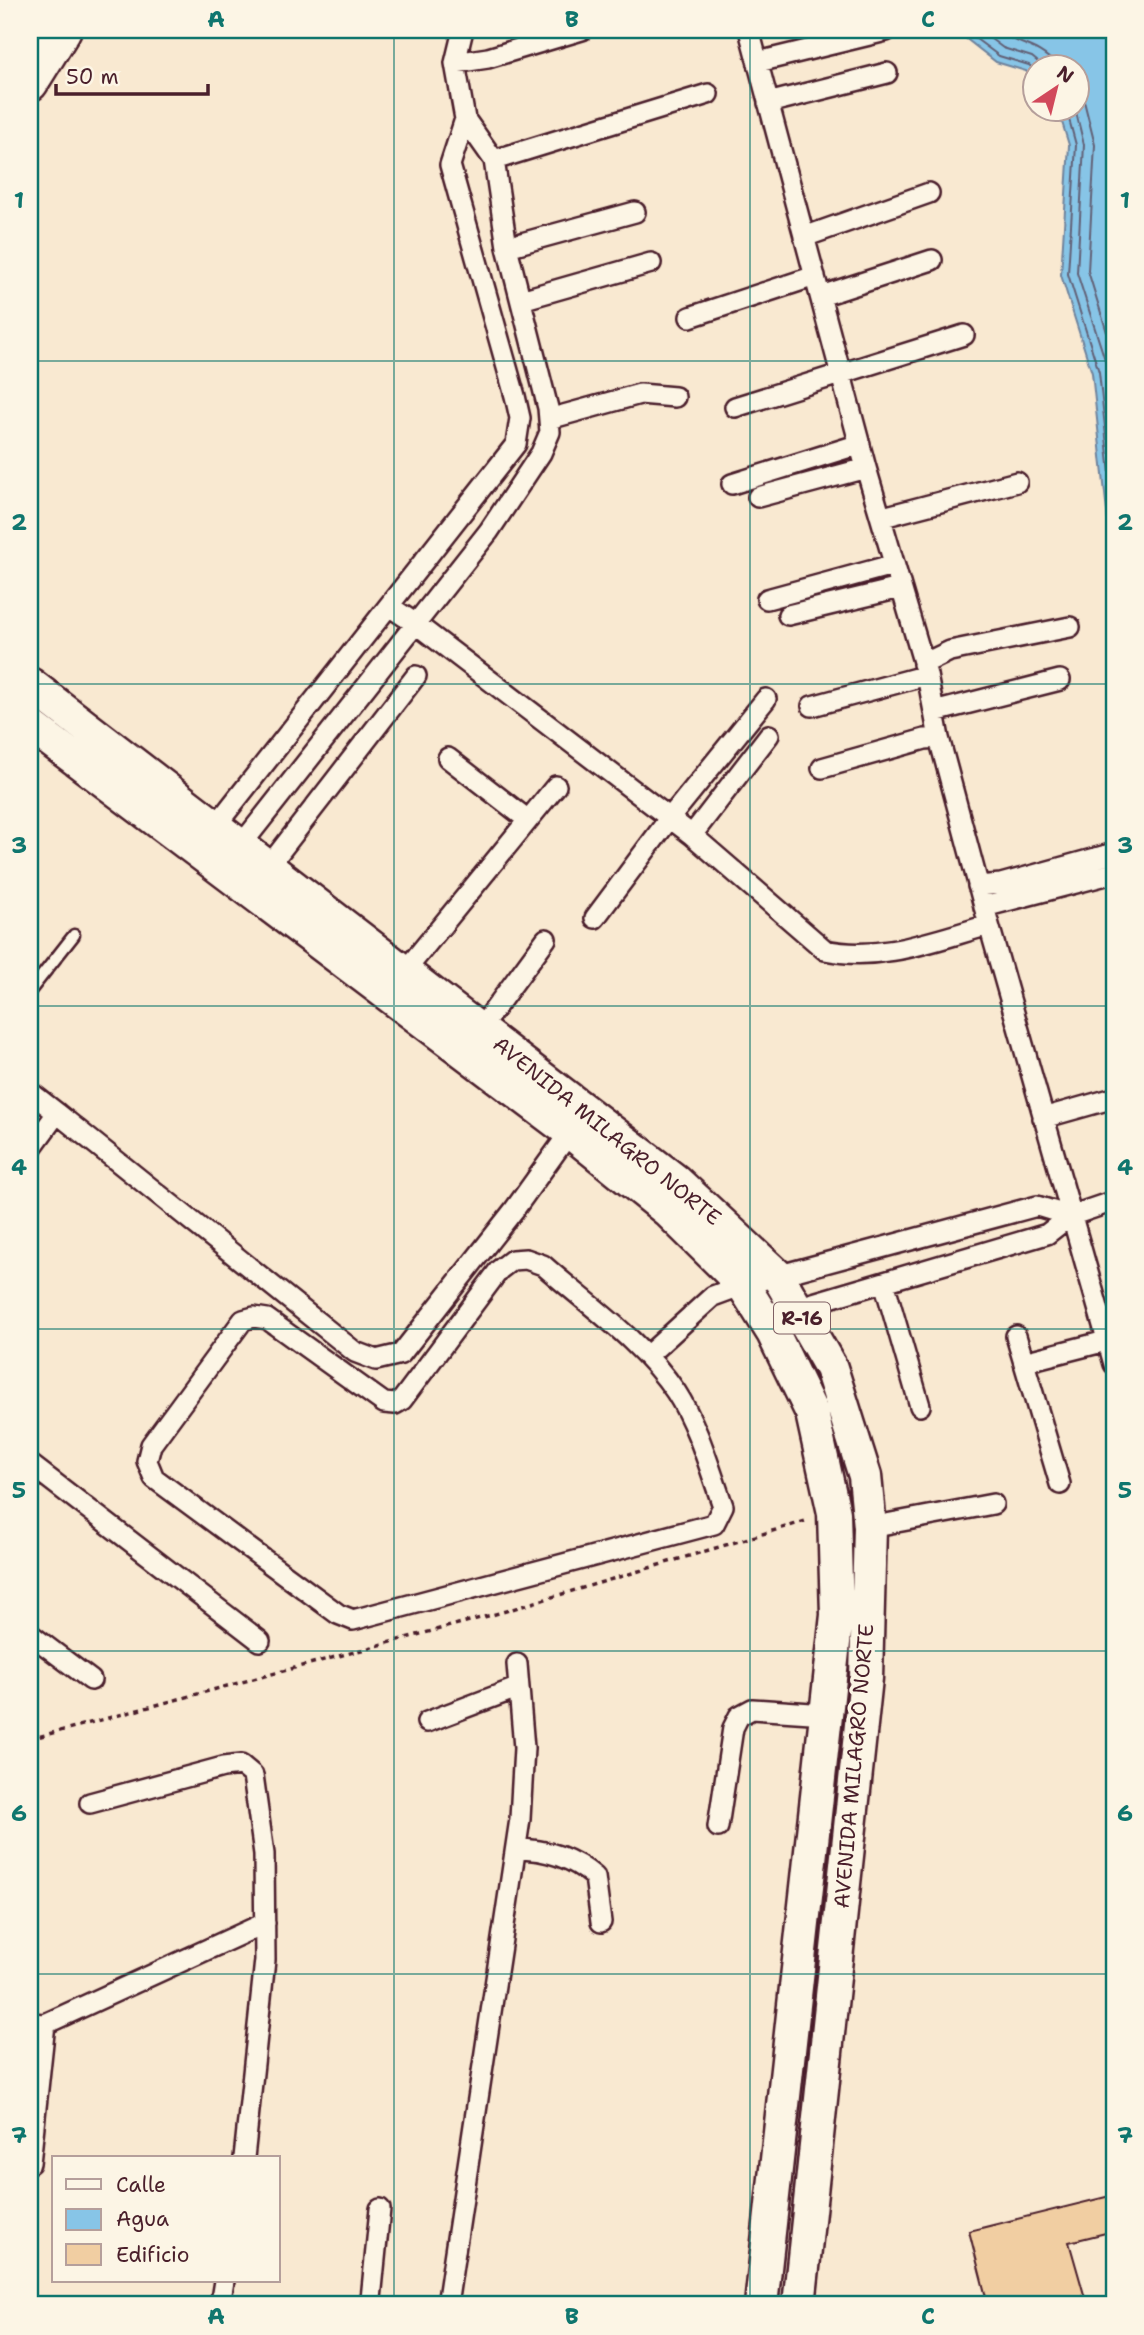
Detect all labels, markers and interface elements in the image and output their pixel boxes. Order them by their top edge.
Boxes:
text: A [207,4,225,34]
text: B [565,4,579,34]
text: C [921,4,935,34]
scale bar [56,52,208,96]
north arrow [1021,52,1092,122]
text: N [1052,60,1079,89]
text: 50 m [66,63,119,91]
text: 1 [14,185,24,215]
text: 1 [1120,185,1130,215]
text: 2 [11,507,27,537]
text: 2 [1117,507,1133,537]
text: 3 [11,830,27,860]
text: 3 [1117,830,1133,860]
street label: AVENIDA MILAGRO NORTE [487,1030,727,1232]
text: 4 [11,1152,27,1182]
text: 4 [1117,1152,1133,1182]
road number: R-16 [774,1302,830,1334]
text: 5 [12,1475,26,1505]
text: 5 [1118,1475,1132,1505]
street label: AVENIDA MILAGRO NORTE [828,1622,880,1910]
text: 6 [11,1798,27,1828]
text: 6 [1117,1798,1133,1828]
text: 7 [11,2120,27,2150]
text: 7 [1117,2120,1133,2150]
legend [52,2156,280,2282]
text: Calle [116,2171,166,2199]
text: Agua [116,2205,169,2233]
text: Edificio [116,2241,189,2269]
text: A [207,2301,225,2331]
text: B [565,2301,579,2331]
text: C [921,2301,935,2331]

